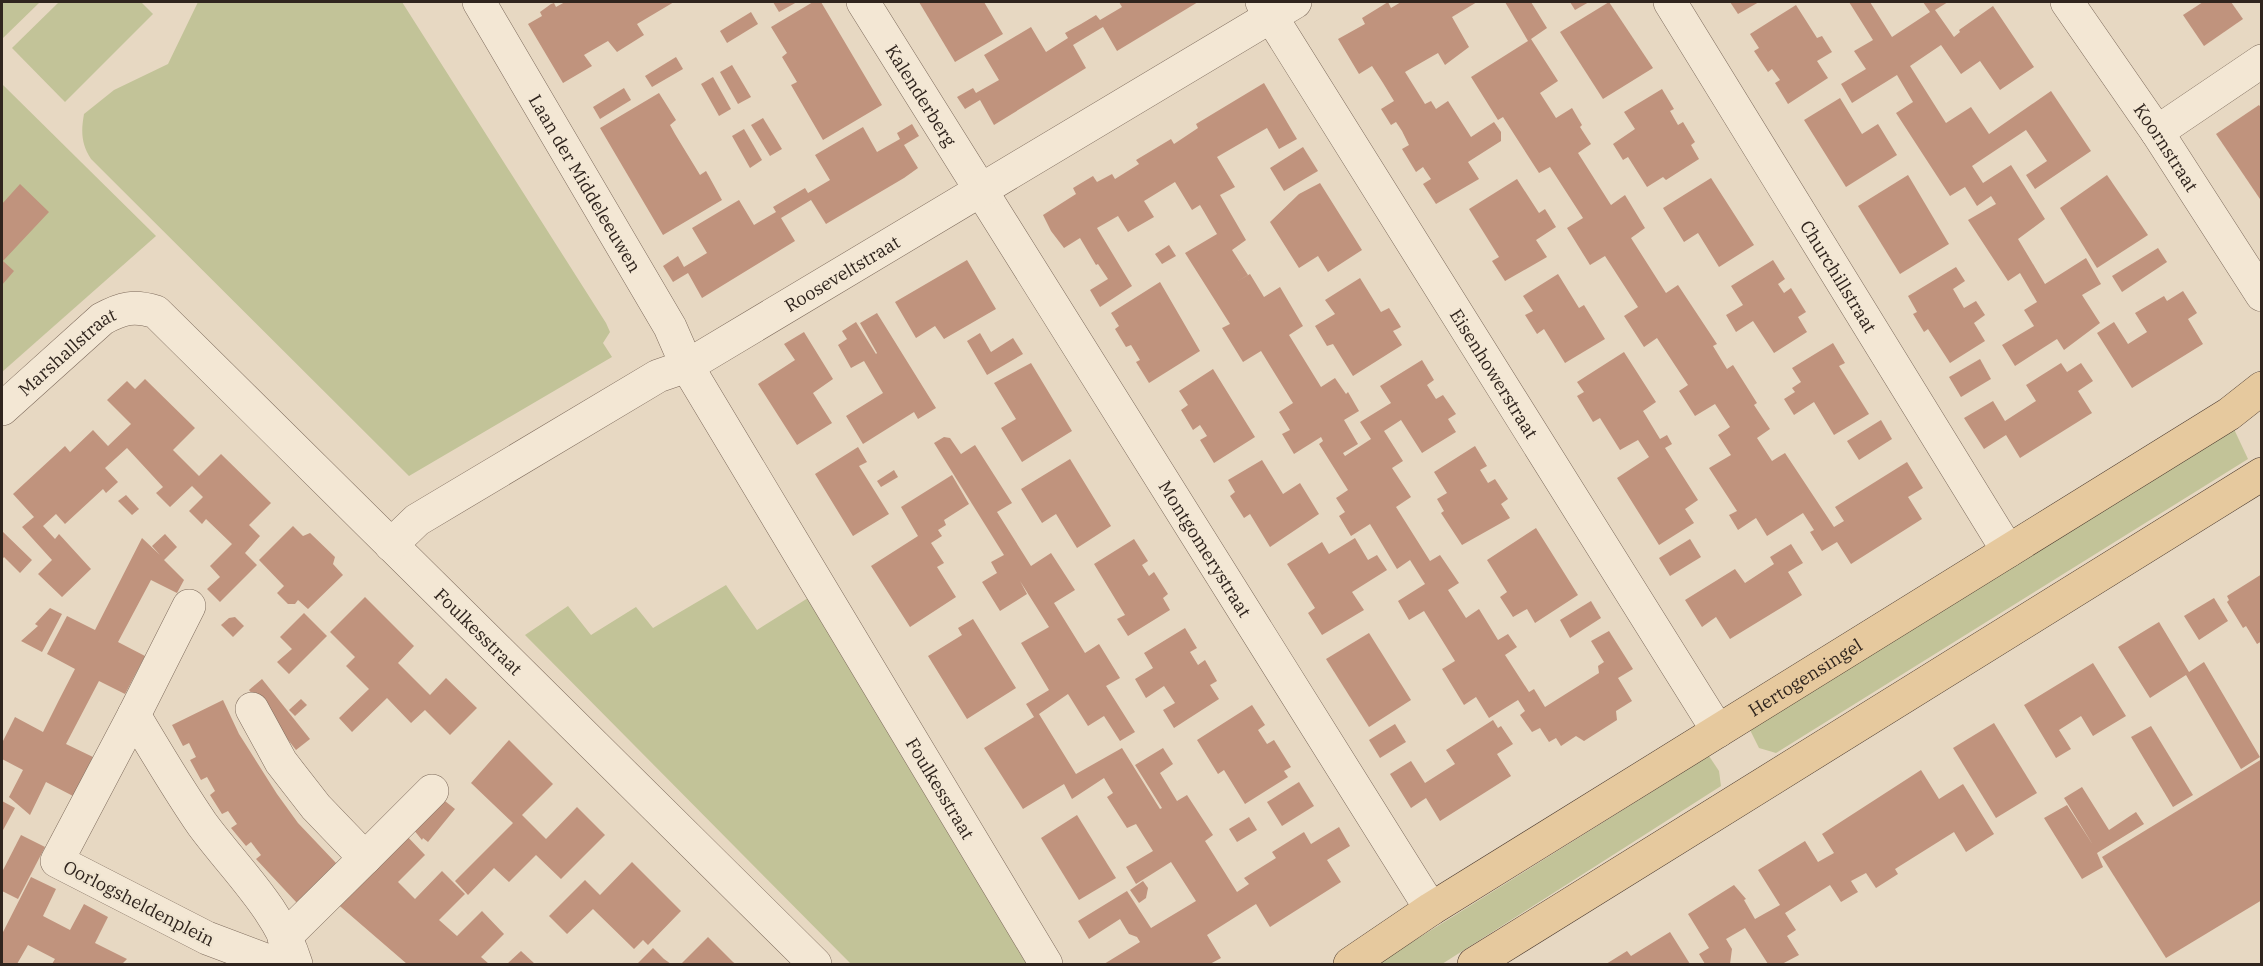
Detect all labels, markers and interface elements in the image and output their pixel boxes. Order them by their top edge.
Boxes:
street label: Kalenderberg [881,40,962,151]
street label: Laan der Middeleeuwen [524,90,647,276]
street label: Koornstraat [2129,99,2204,196]
street label: Churchillstraat [1795,216,1882,337]
street label: Rooseveltstraat [780,230,904,317]
street label: Marshallstraat [13,302,119,401]
street label: Eisenhowerstraat [1445,304,1543,443]
street label: Montgomerystraat [1154,476,1257,621]
street label: Foulkesstraat [430,583,528,680]
street label: Hertogensingel [1744,633,1866,721]
street label: Foulkesstraat [901,733,980,843]
street label: Oorlogsheldenplein [59,855,219,951]

